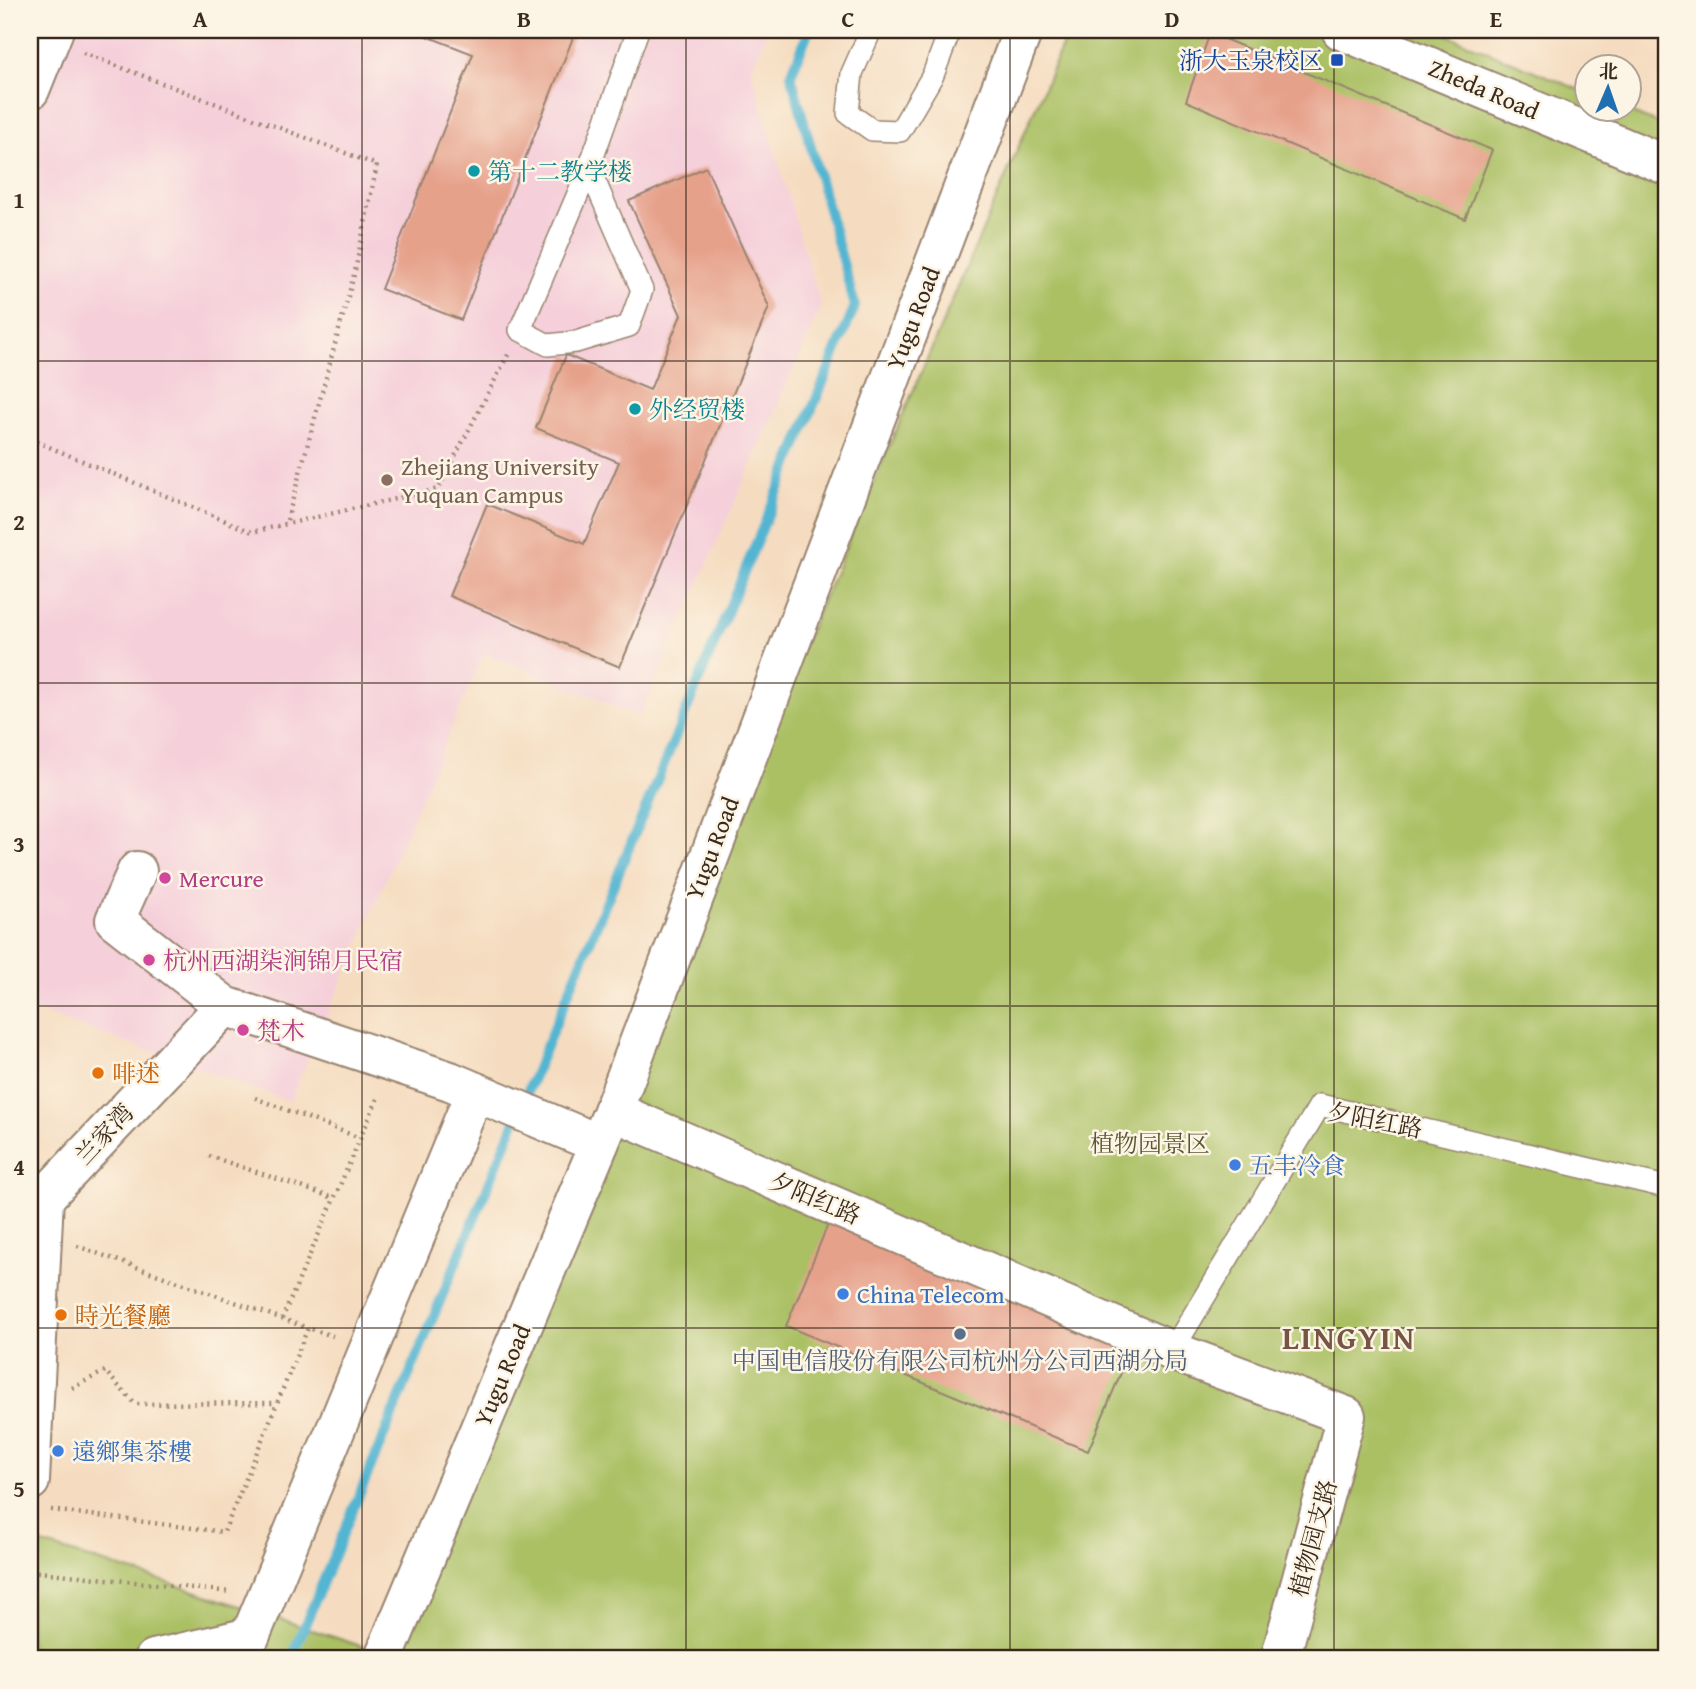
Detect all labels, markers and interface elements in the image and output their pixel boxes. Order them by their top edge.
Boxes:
text: A [193,2,208,35]
text: B [517,2,531,35]
text: C [841,2,855,35]
text: D [1165,2,1180,35]
text: E [1490,2,1502,35]
place label: 浙大玉泉校区 [1179,43,1323,78]
street label: Zheda Road [1423,50,1545,128]
marker: 浙大玉泉校区 [1329,52,1345,68]
north arrow [1574,52,1644,122]
text: 北 [1599,57,1619,85]
place label: 第十二教学楼 [488,154,632,189]
marker: 第十二教学楼 [466,163,482,179]
text: 1 [13,183,25,216]
street label: Yugu Road [877,261,949,375]
place label: 外经贸楼 [649,392,745,427]
marker: 外经贸楼 [627,401,643,417]
place label: Zhejiang University Yuquan Campus [401,449,599,512]
marker: Zhejiang University Yuquan Campus [379,472,395,488]
text: 2 [13,505,25,538]
street label: Yugu Road [676,791,748,905]
text: 3 [13,827,25,860]
place label: Mercure [179,861,264,896]
marker: Mercure [157,870,173,886]
place label: 杭州西湖柒涧锦月民宿 [163,943,403,978]
marker: 杭州西湖柒涧锦月民宿 [141,952,157,968]
place label: 梵木 [257,1013,305,1048]
marker: 梵木 [235,1022,251,1038]
place label: 啡述 [112,1056,160,1091]
marker: 啡述 [90,1065,106,1081]
street label: 夕阳红路 [1325,1094,1425,1146]
street label: 兰家湾 [67,1096,141,1172]
park label: 植物园景区 [1090,1126,1210,1161]
place label: 五丰冷食 [1249,1148,1345,1183]
text: 4 [13,1150,25,1183]
marker: 五丰冷食 [1227,1157,1243,1173]
street label: 夕阳红路 [764,1163,866,1233]
place label: China Telecom [857,1277,1005,1312]
marker: China Telecom [835,1286,851,1302]
place label: 時光餐廳 [75,1298,171,1333]
marker: 時光餐廳 [53,1307,69,1323]
district label: LINGYIN [1282,1314,1416,1361]
street label: Yugu Road [465,1318,539,1431]
marker: 中国电信股份有限公司杭州分公司西湖分局 [952,1326,968,1342]
place label: 中国电信股份有限公司杭州分公司西湖分局 [732,1343,1188,1378]
place label: 遠鄉集茶樓 [72,1434,192,1469]
marker: 遠鄉集茶樓 [50,1443,66,1459]
text: 5 [13,1472,25,1505]
street label: 植物园支路 [1281,1476,1345,1600]

